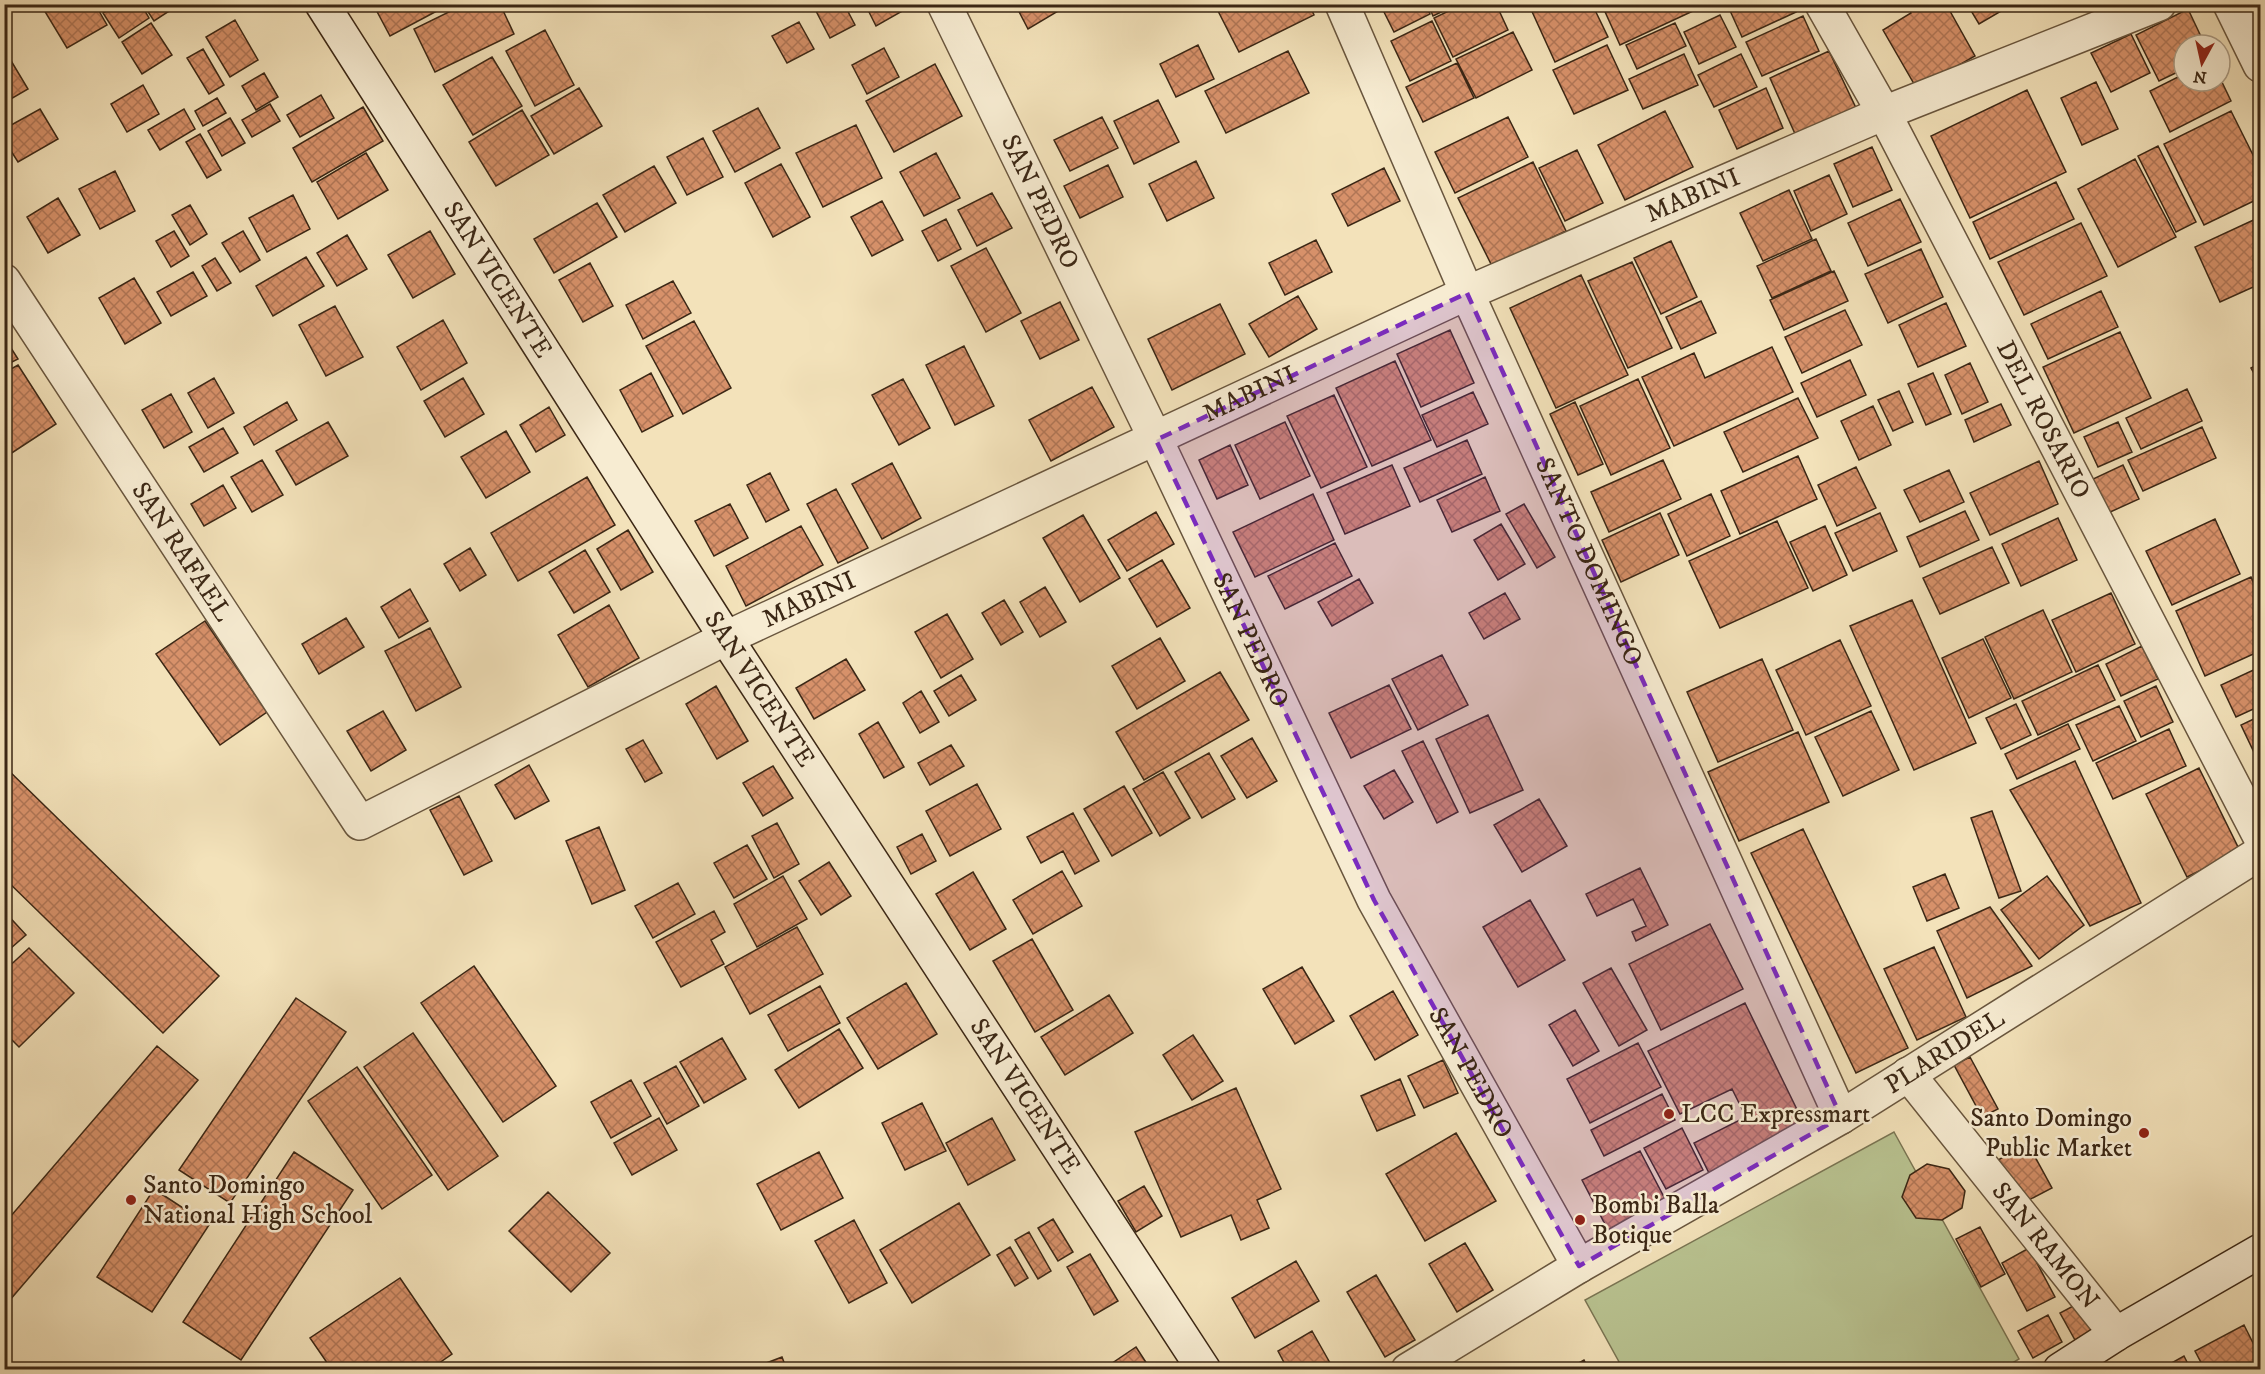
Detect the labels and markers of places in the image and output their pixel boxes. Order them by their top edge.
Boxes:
place label: LCC Expressmart [1681,1098,1870,1131]
place label: Santo Domingo Public Market [1970,1102,2132,1165]
marker: LCC Expressmart [1662,1107,1676,1121]
marker: Santo Domingo Public Market [2137,1126,2151,1140]
place label: Santo Domingo National High School [143,1169,372,1232]
place label: Bombi Balla Botique [1592,1189,1719,1252]
marker: Santo Domingo National High School [124,1193,138,1207]
marker: Bombi Balla Botique [1573,1213,1587,1227]

